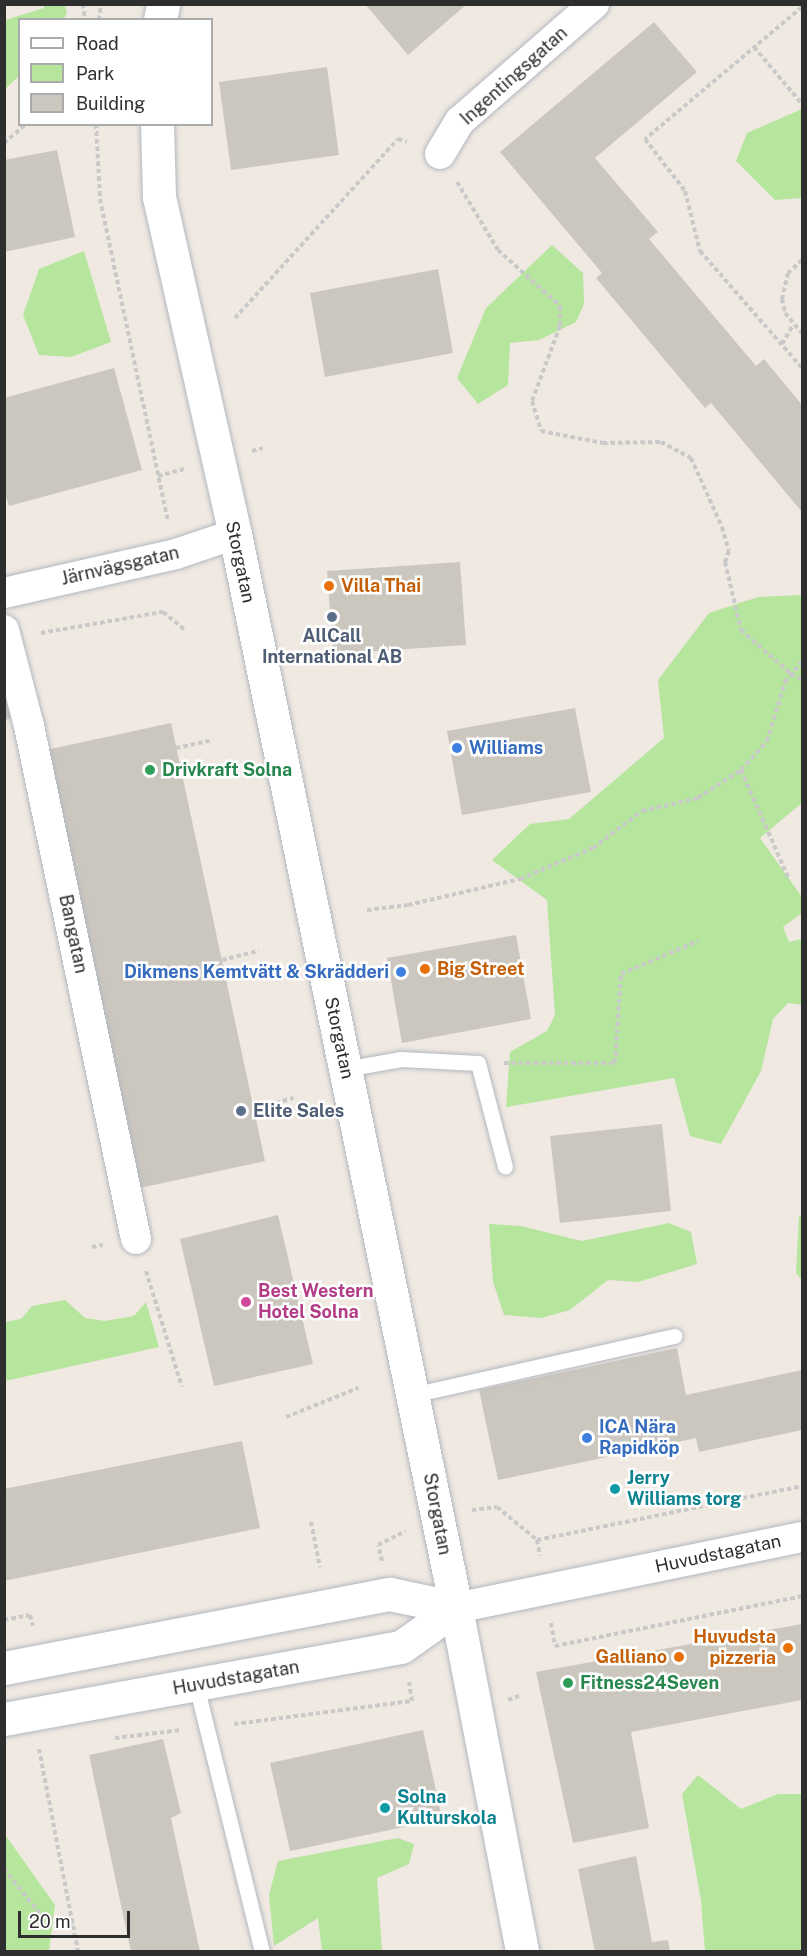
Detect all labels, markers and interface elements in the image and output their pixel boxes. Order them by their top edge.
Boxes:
legend [18,18,213,126]
street label: Ingentingsgatan [456,22,572,130]
text: Road [76,33,119,54]
text: Park [76,63,114,84]
text: Building [76,93,145,114]
street label: Storgatan [221,519,259,605]
street label: Järnvägsgatan [59,542,181,590]
place label: Villa Thai [341,575,421,597]
marker: Villa Thai [322,579,336,593]
marker: AllCall International AB [325,610,339,624]
place label: AllCall International AB [262,626,402,668]
place label: Williams [469,737,543,759]
marker: Williams [450,741,464,755]
place label: Drivkraft Solna [162,759,292,781]
marker: Drivkraft Solna [143,763,157,777]
street label: Bangatan [54,893,92,975]
place label: Big Street [437,958,524,980]
place label: Dikmens Kemtvätt & Skrädderi [124,961,389,983]
marker: Big Street [418,962,432,976]
marker: Dikmens Kemtvätt & Skrädderi [394,965,408,979]
street label: Storgatan [320,995,358,1081]
place label: Elite Sales [253,1100,344,1122]
marker: Elite Sales [234,1104,248,1118]
place label: Best Western Hotel Solna [258,1281,374,1324]
marker: Best Western Hotel Solna [239,1295,253,1309]
place label: ICA Nära Rapidköp [599,1417,680,1460]
marker: ICA Nära Rapidköp [580,1431,594,1445]
place label: Jerry Williams torg [627,1468,741,1510]
street label: Storgatan [418,1471,456,1557]
marker: Jerry Williams torg [608,1482,622,1496]
street label: Huvudstagatan [653,1530,783,1578]
place label: Huvudsta pizzeria [693,1627,776,1670]
marker: Huvudsta pizzeria [781,1641,795,1655]
place label: Galliano [596,1646,667,1668]
marker: Galliano [672,1650,686,1664]
street label: Huvudstagatan [171,1656,301,1700]
place label: Fitness24Seven [580,1672,719,1694]
marker: Fitness24Seven [561,1676,575,1690]
place label: Solna Kulturskola [397,1787,497,1830]
marker: Solna Kulturskola [378,1801,392,1815]
scale bar [21,1899,134,1937]
text: 20 m [29,1911,71,1932]

